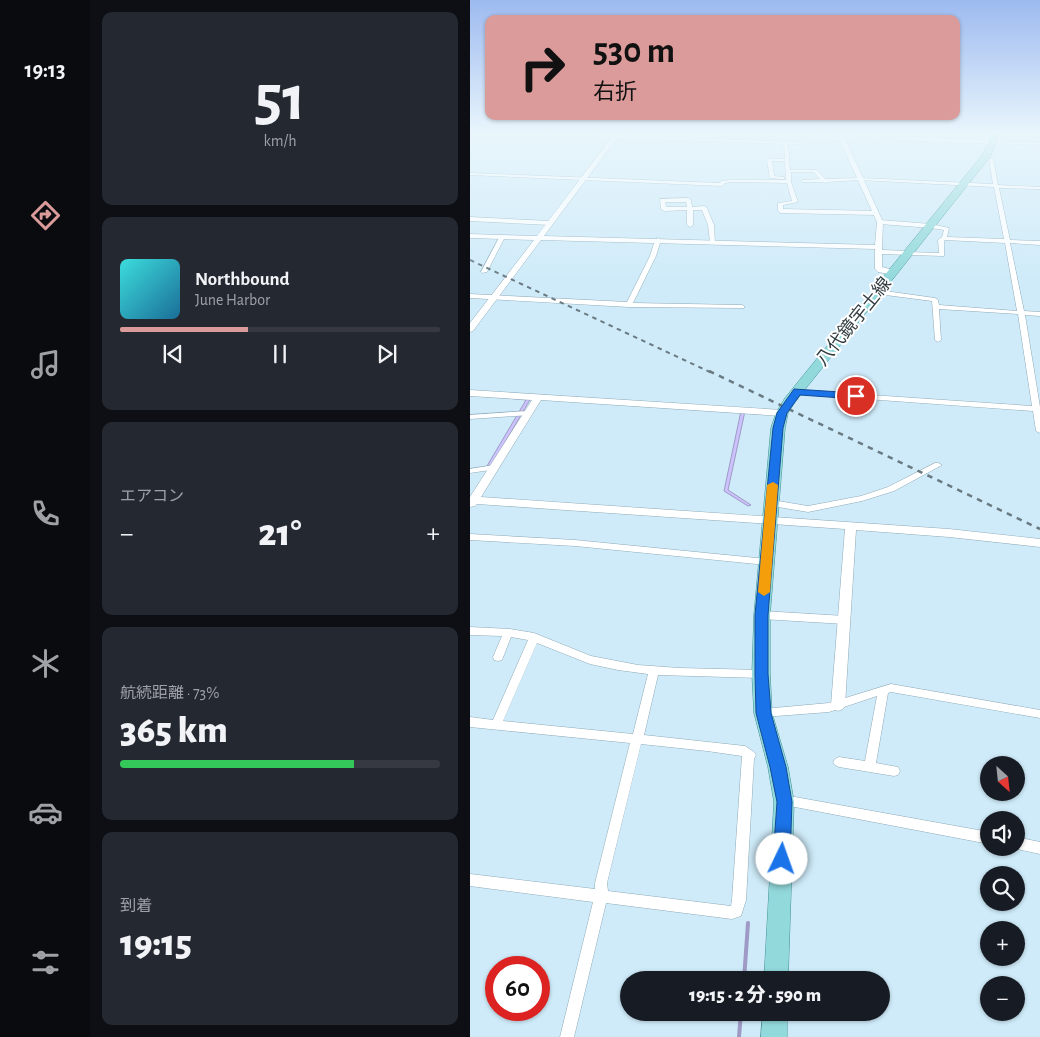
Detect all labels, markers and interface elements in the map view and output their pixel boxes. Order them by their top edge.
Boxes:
text: 530 m [593,34,675,69]
icon: right [510,35,575,100]
text: 19:13 [25,59,66,81]
text: 51 [254,67,306,132]
text: 右折 [593,81,637,103]
text: km/h [263,133,297,149]
icon: directions [28,198,63,233]
text: Northbound [195,270,290,289]
street label: 八代鏡宇土線 [811,273,895,370]
text: June Harbor [195,292,270,308]
icon: previous [159,340,187,368]
icon: pause [266,340,294,368]
icon: next [373,340,401,368]
icon: music [28,347,63,382]
pin [835,375,877,417]
icon: arrive [842,382,870,410]
text: エアコン [120,488,184,504]
icon: phone [28,496,63,531]
text: 21° [258,515,302,553]
text: − [120,520,133,548]
text: + [427,520,440,548]
icon: climate [28,646,63,681]
text: 航続距離 · 73% [120,685,219,701]
text: 365 km [120,712,228,750]
north arrow [980,756,1025,801]
map controls [980,756,1025,1021]
icon: car [28,795,63,830]
button: sound [980,811,1025,856]
position arrow [755,832,807,884]
button: search [980,866,1025,911]
text: 到着 [120,898,152,914]
button: + [980,921,1025,966]
text: 19:15 [120,925,192,963]
icon: filters [28,945,63,980]
speed limit sign: 60 [485,956,550,1021]
button: − [980,976,1025,1021]
text: 19:15 · 2 分 · 590 m [689,986,821,1005]

